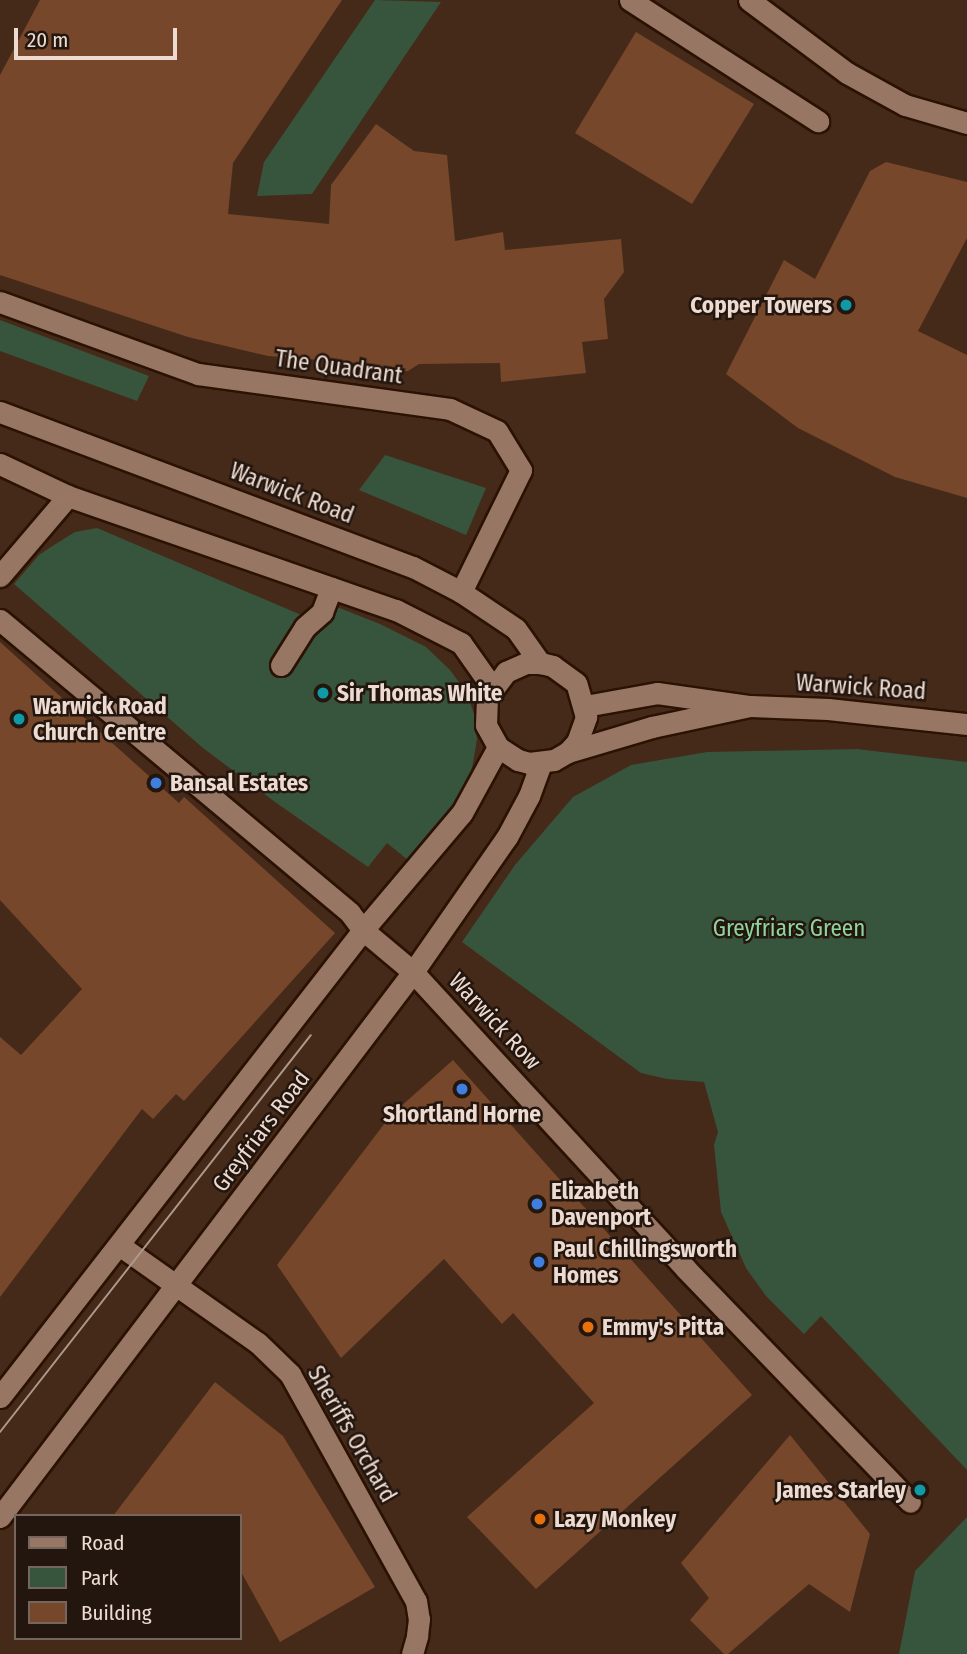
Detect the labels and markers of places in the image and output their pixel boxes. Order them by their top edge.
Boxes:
place label: Copper Towers [690,291,832,319]
marker: Copper Towers [838,297,854,313]
place label: Sir Thomas White [337,679,503,707]
marker: Sir Thomas White [315,685,331,701]
place label: Warwick Road Church Centre [33,692,167,746]
marker: Warwick Road Church Centre [11,711,27,727]
place label: Bansal Estates [170,769,308,797]
marker: Bansal Estates [148,775,164,791]
marker: Shortland Horne [454,1081,470,1097]
place label: Shortland Horne [383,1100,541,1128]
place label: Elizabeth Davenport [551,1177,651,1231]
marker: Elizabeth Davenport [529,1196,545,1212]
place label: Paul Chillingsworth Homes [553,1235,737,1289]
marker: Paul Chillingsworth Homes [531,1254,547,1270]
place label: Emmy's Pitta [602,1313,724,1341]
marker: Emmy's Pitta [580,1319,596,1335]
place label: James Starley [776,1476,906,1504]
marker: James Starley [912,1482,928,1498]
place label: Lazy Monkey [554,1505,676,1533]
marker: Lazy Monkey [532,1511,548,1527]

